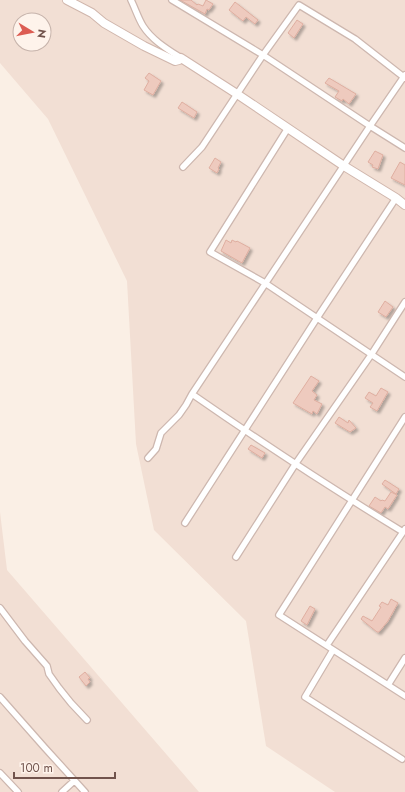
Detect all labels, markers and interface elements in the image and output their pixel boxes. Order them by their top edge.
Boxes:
north arrow [12,12,52,52]
text: N [33,28,50,39]
scale bar [14,754,115,780]
text: 100 m [20,759,53,777]

